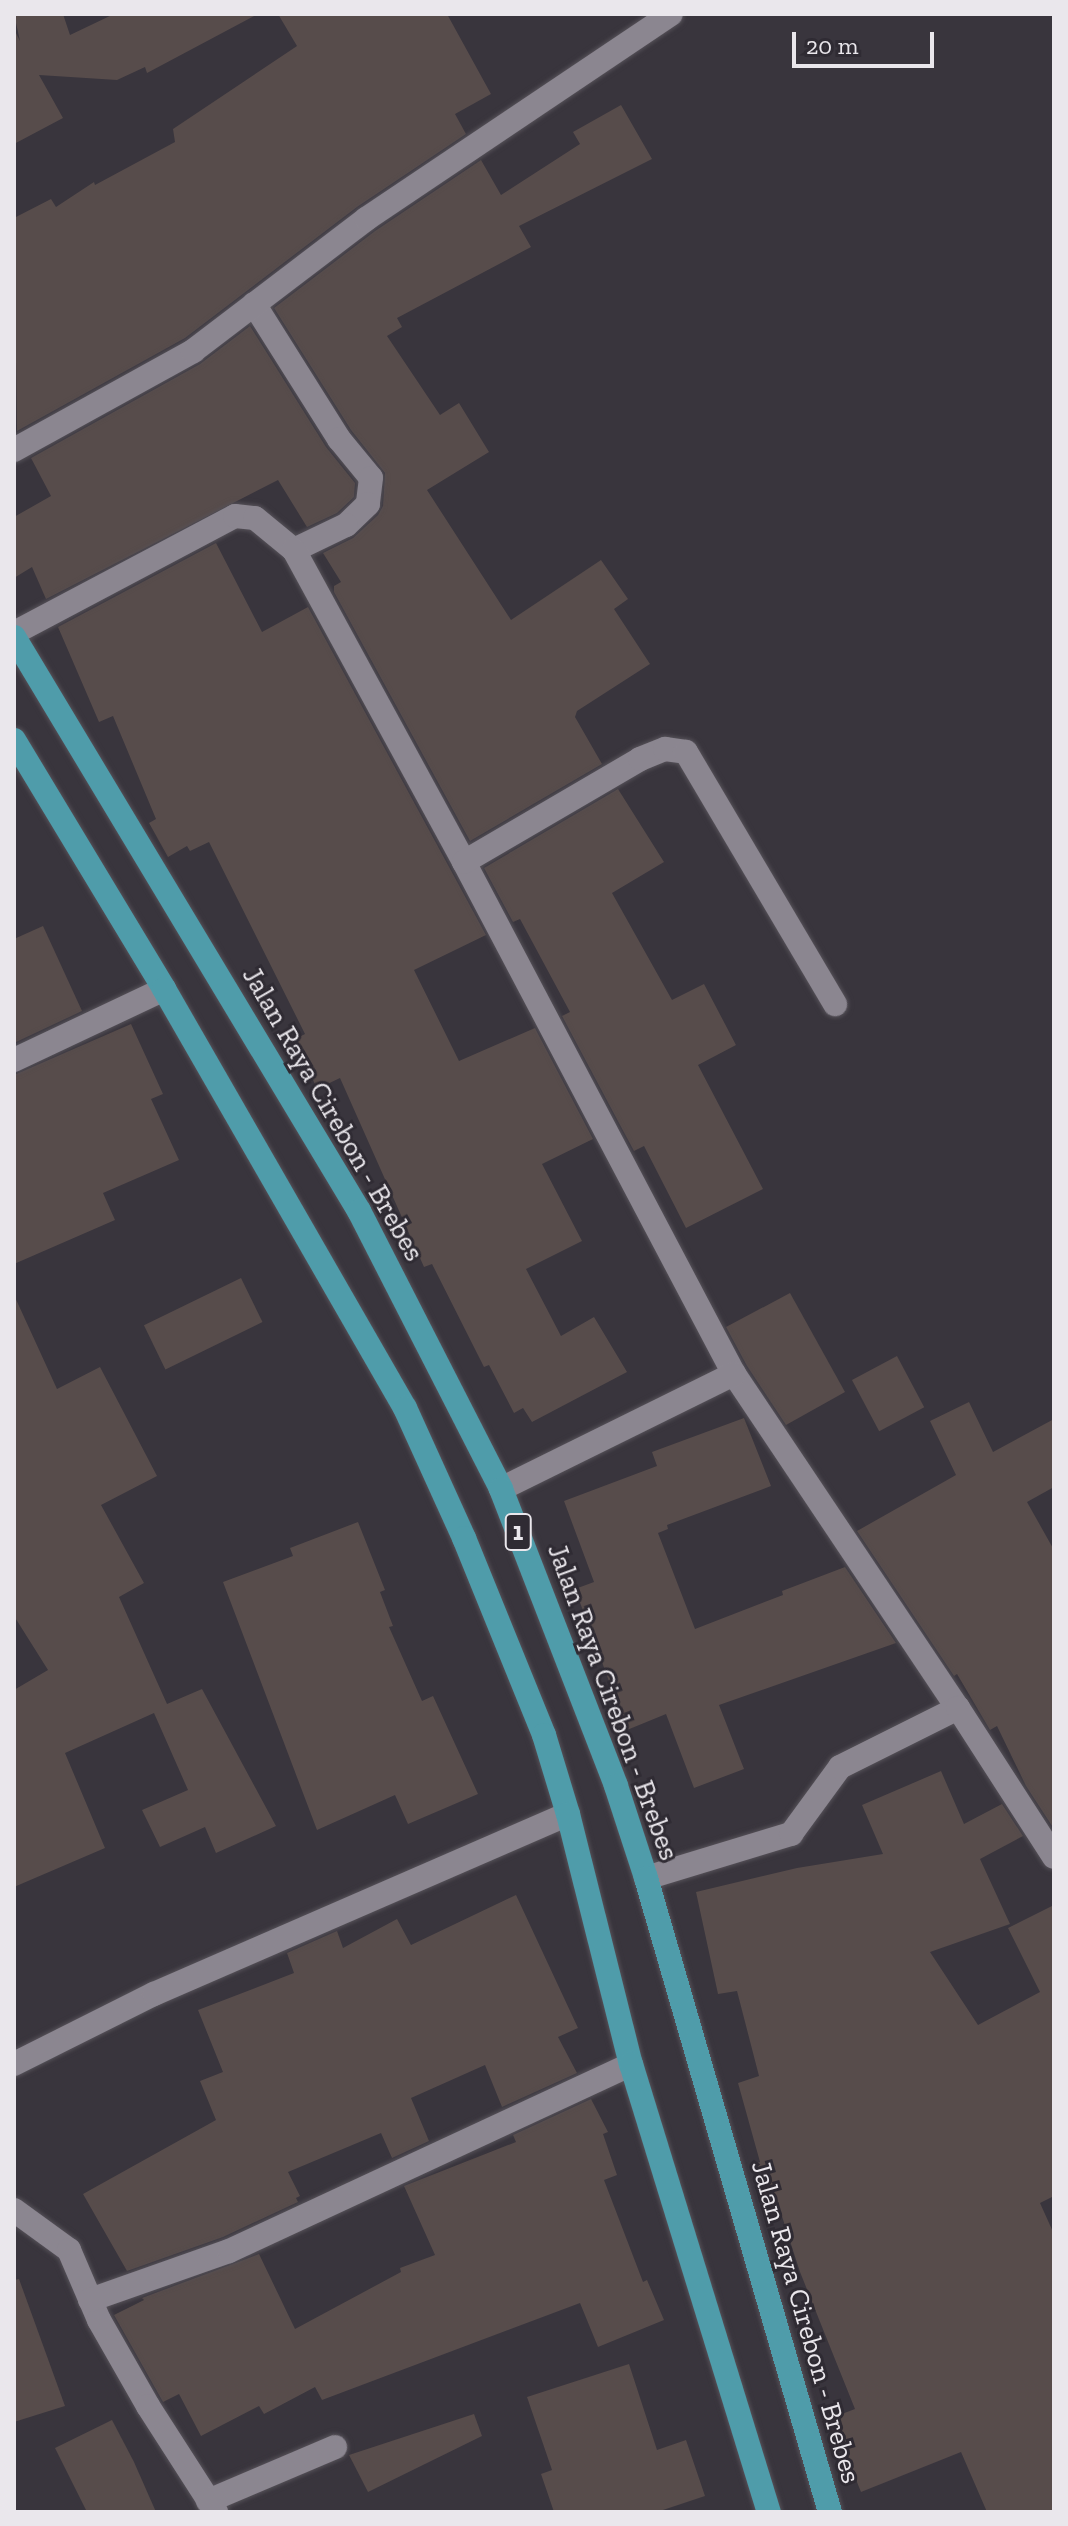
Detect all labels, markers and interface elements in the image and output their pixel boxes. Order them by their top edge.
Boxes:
scale bar [796,16,938,66]
text: 20 m [806,31,858,60]
street label: Jalan Raya Cirebon - Brebes [235,961,431,1267]
road number: 1 [504,1510,532,1554]
street label: Jalan Raya Cirebon - Brebes [540,1539,686,1865]
street label: Jalan Raya Cirebon - Brebes [744,2157,868,2487]

